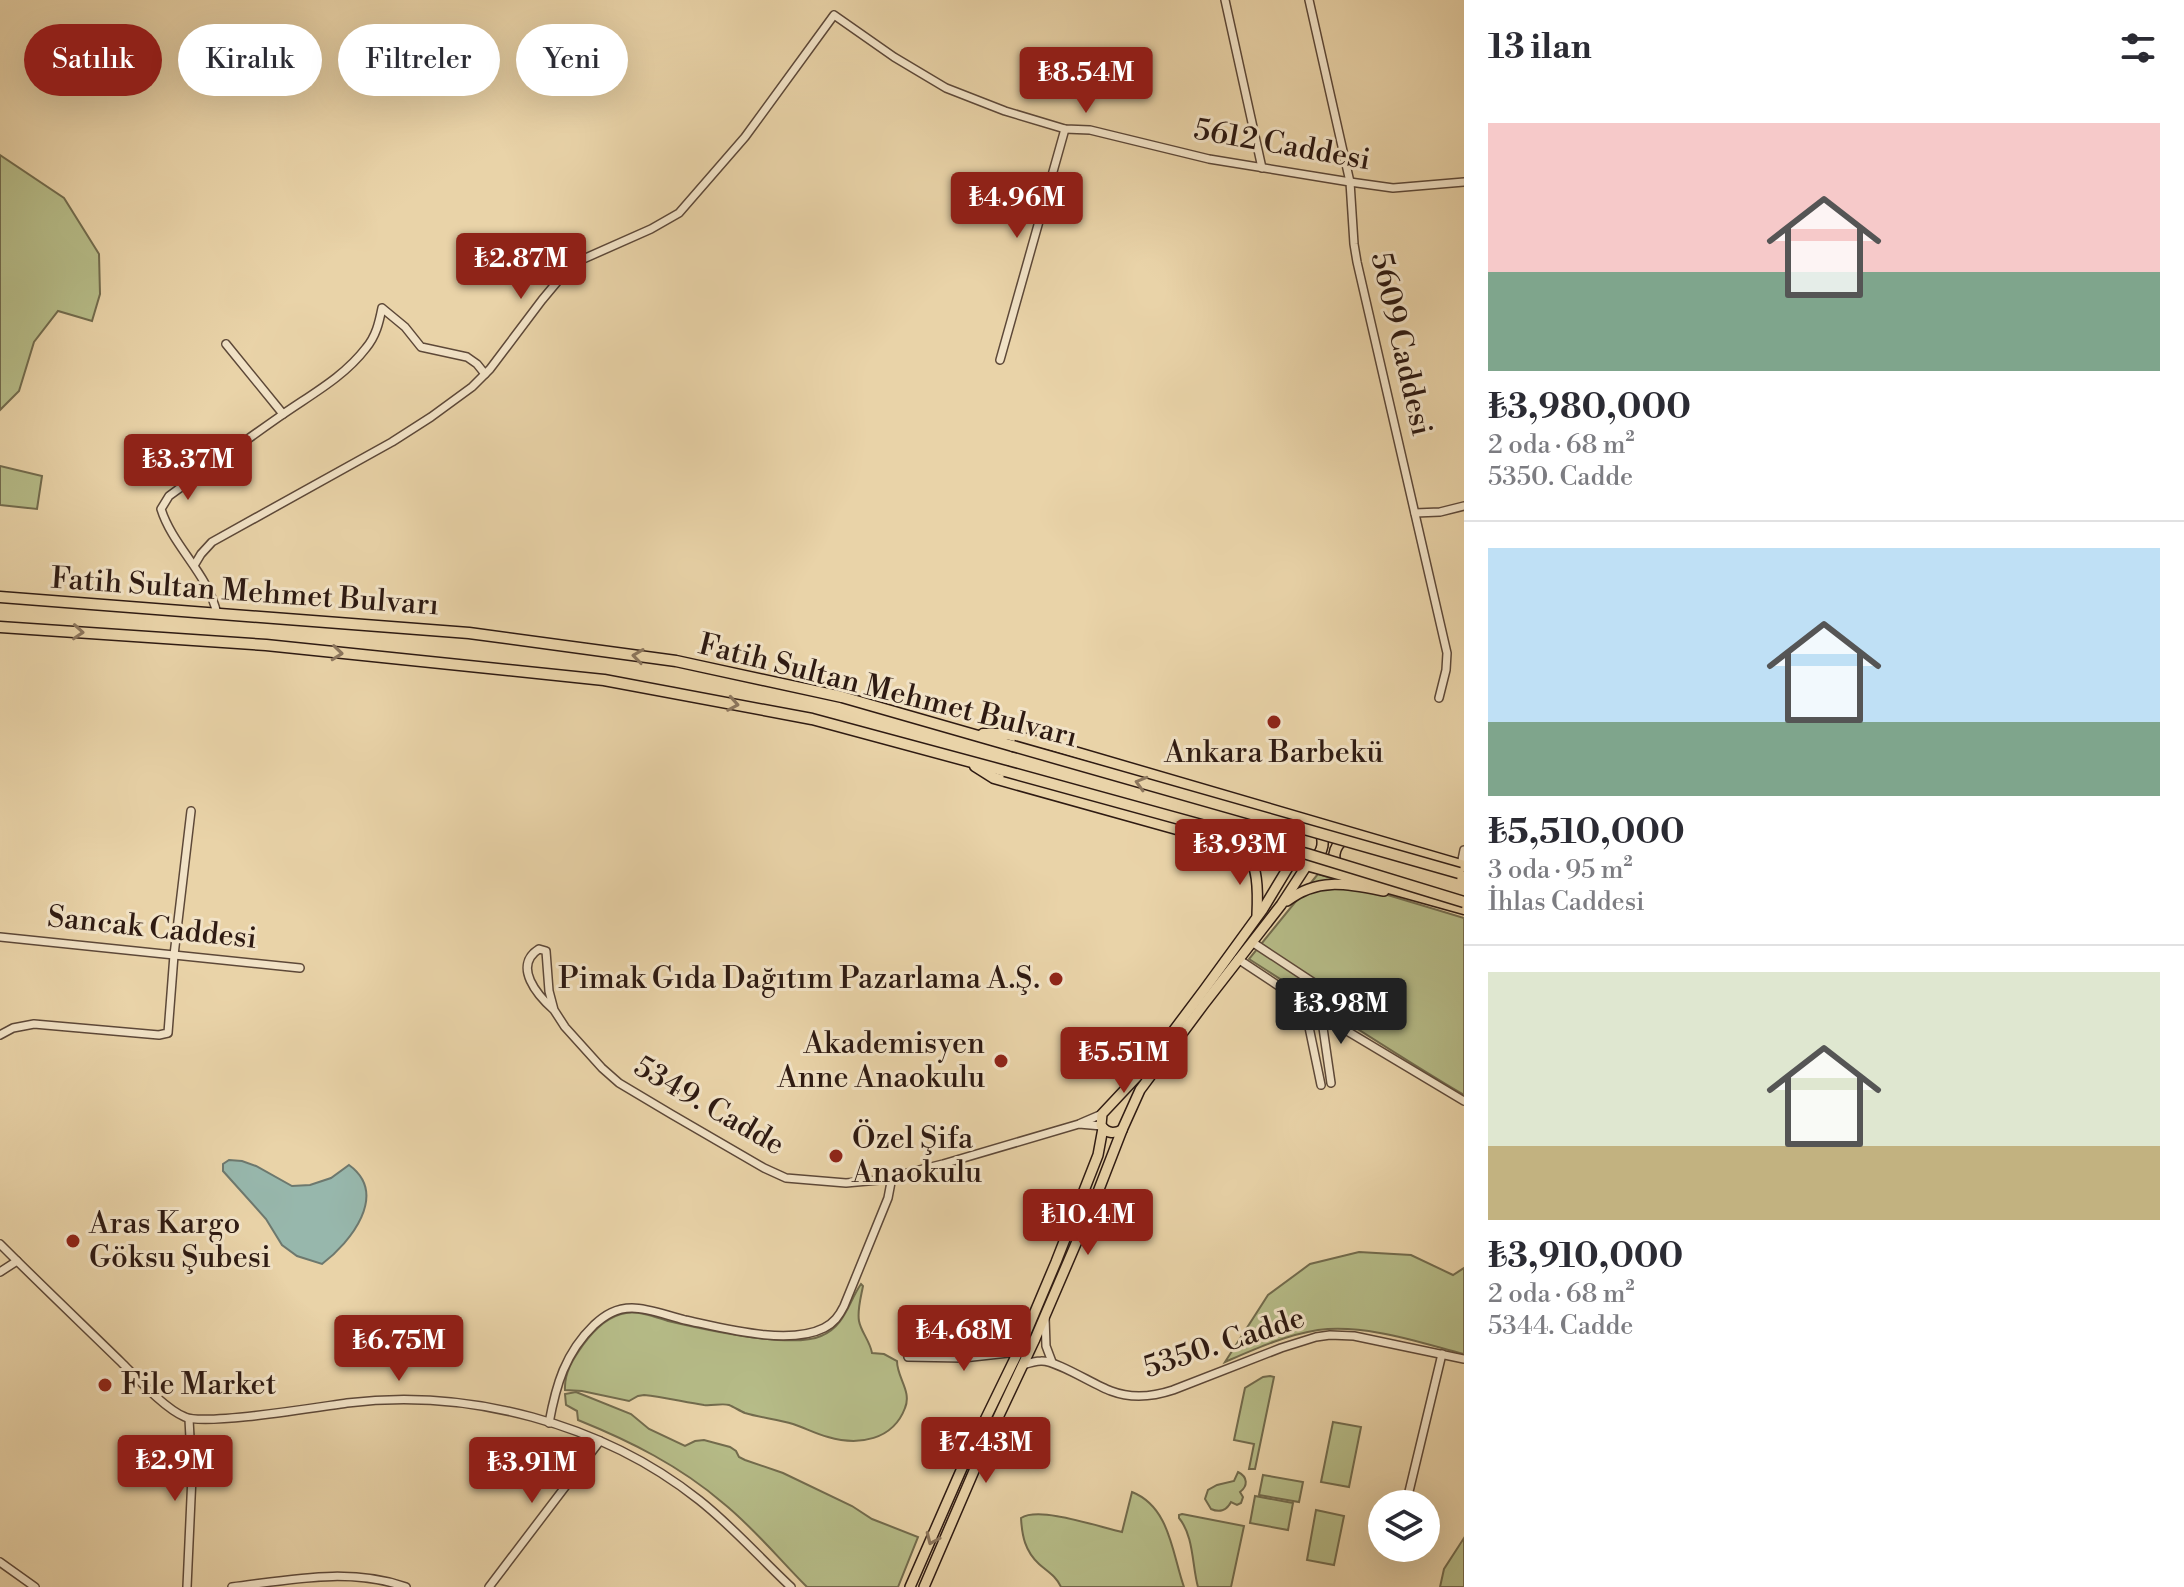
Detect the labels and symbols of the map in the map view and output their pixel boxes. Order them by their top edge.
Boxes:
pin: ₺8.54M [1021,47,1151,115]
street label: 5612 Caddesi [1191,111,1373,179]
pin: ₺4.96M [952,172,1082,240]
pin: ₺2.87M [456,233,586,301]
street label: 5609 Caddesi [1361,249,1441,439]
pin: ₺3.37M [123,434,253,502]
street label: Fatih Sultan Mehmet Bulvarı [50,559,440,625]
one-way arrow [72,623,85,640]
street label: Fatih Sultan Mehmet Bulvarı [695,626,1081,757]
one-way arrow [331,644,344,661]
one-way arrow [631,648,645,665]
one-way arrow [727,695,740,712]
marker: Ankara Barbekü [1265,713,1283,731]
place label: Ankara Barbekü [1163,734,1384,772]
one-way arrow [1135,775,1149,792]
pin: ₺3.93M [1175,819,1305,887]
street label: Sancak Caddesi [45,898,259,958]
place label: Pimak Gıda Dağıtım Pazarlama A.Ş. [558,960,1040,998]
marker: Pimak Gıda Dağıtım Pazarlama A.Ş. [1047,970,1065,988]
pin: ₺3.98M [1276,978,1406,1046]
place label: Akademisyen Anne Anaokulu [776,1025,985,1097]
pin: ₺5.51M [1059,1027,1189,1095]
street label: 5349. Cadde [627,1048,791,1164]
marker: Akademisyen Anne Anaokulu [992,1052,1010,1070]
place label: Özel Şifa Anaokulu [851,1119,982,1192]
marker: Özel Şifa Anaokulu [827,1147,845,1165]
pin: ₺10.4M [1023,1189,1153,1257]
place label: Aras Kargo Göksu Şubesi [88,1205,271,1277]
marker: Aras Kargo Göksu Şubesi [64,1232,82,1250]
street label: 5350. Cadde [1138,1299,1310,1387]
pin: ₺4.68M [899,1305,1029,1373]
pin: ₺6.75M [334,1315,464,1383]
place label: File Market [121,1366,277,1404]
marker: File Market [96,1376,114,1394]
pin: ₺7.43M [921,1417,1051,1485]
pin: ₺2.9M [119,1435,231,1503]
pin: ₺3.91M [467,1437,597,1505]
one-way arrow [925,1531,941,1545]

